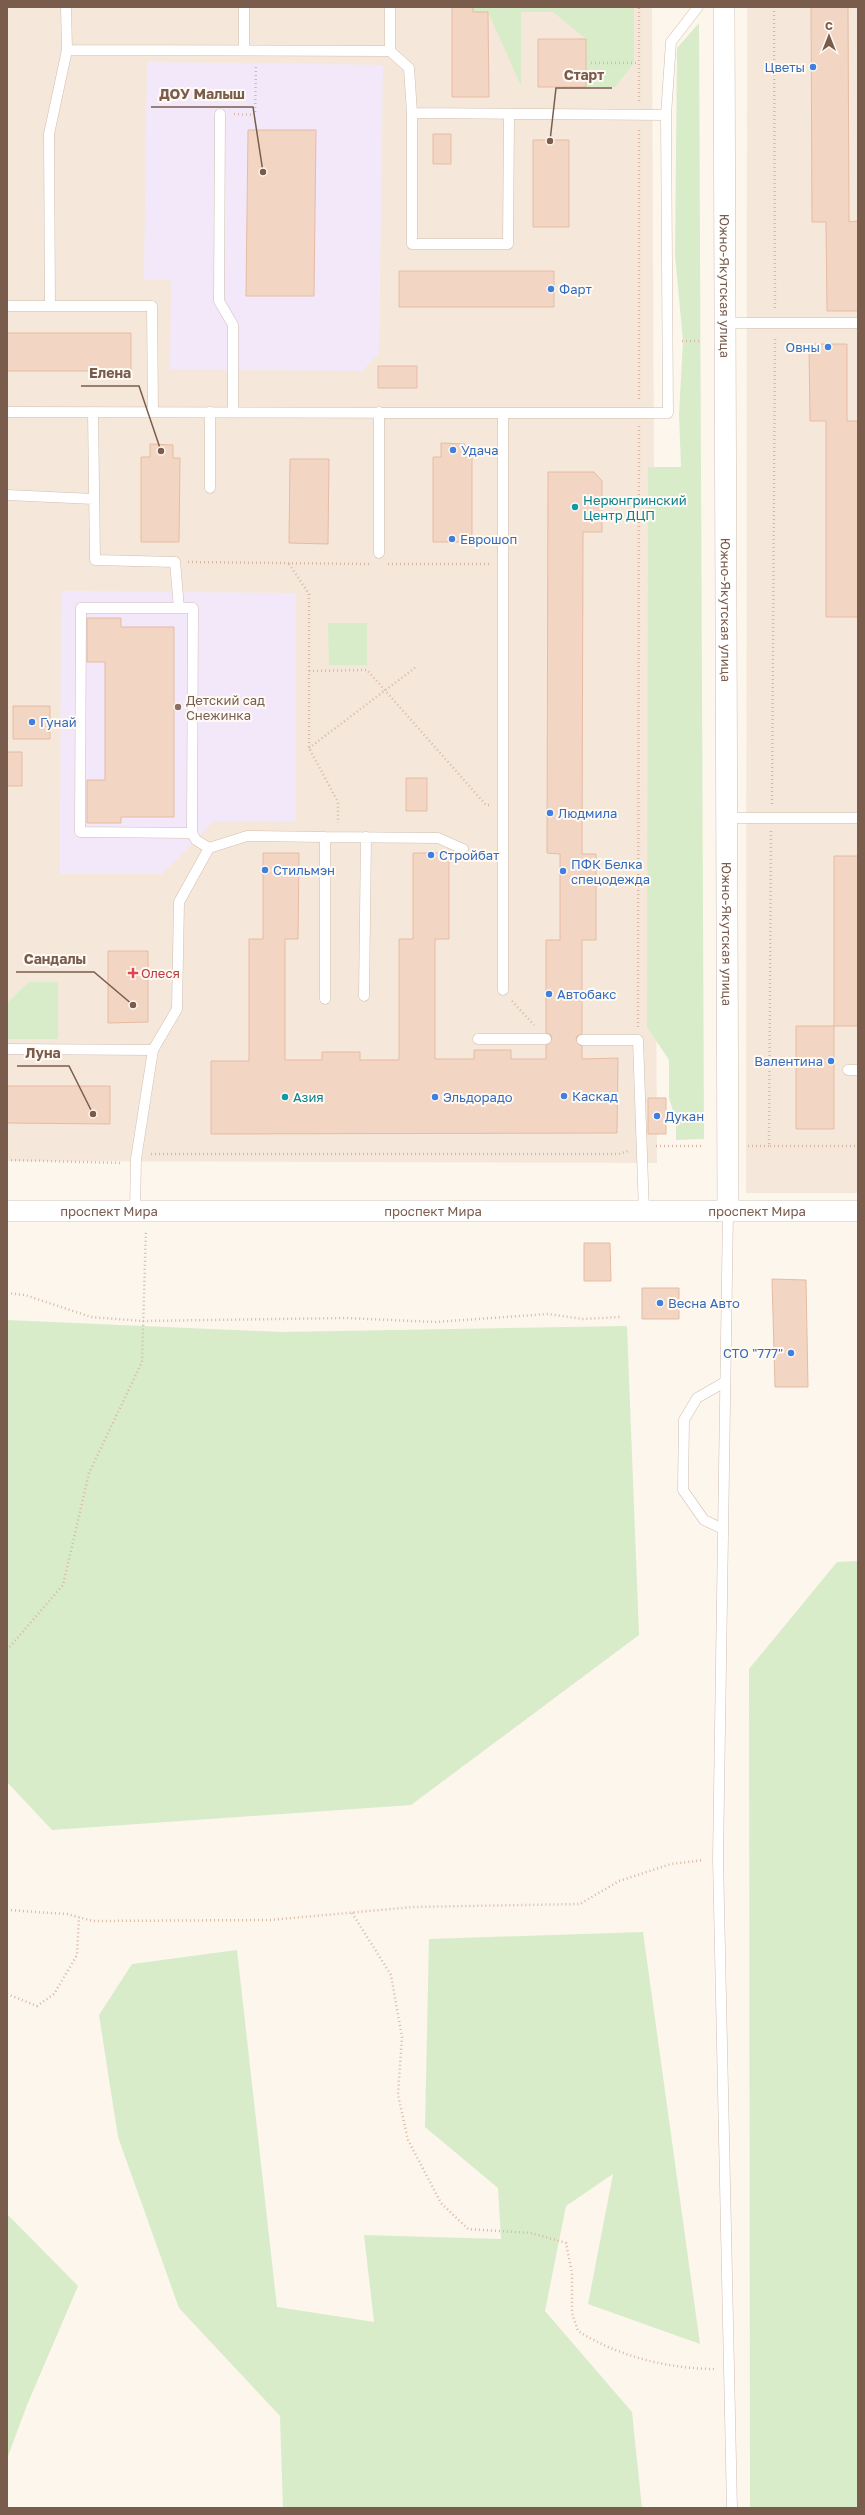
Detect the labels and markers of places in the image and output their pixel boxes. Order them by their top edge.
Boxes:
place label: Цветы [764,59,805,75]
callout: Старт [556,62,612,88]
marker: Цветы [808,62,818,72]
callout: ДОУ Малыш [151,81,253,107]
place label: Фарт [559,281,592,297]
marker: Фарт [546,284,556,294]
place label: Овны [786,339,820,355]
marker: Овны [823,342,833,352]
callout: Елена [81,360,139,386]
place label: Удача [461,442,499,458]
marker: Удача [448,445,458,455]
place label: Нерюнгринский Центр ДЦП [583,492,687,523]
marker: Нерюнгринский Центр ДЦП [570,502,580,512]
place label: Еврошоп [460,531,517,547]
marker: Еврошоп [447,534,457,544]
place label: Детский сад Снежинка [186,692,265,723]
marker: Детский сад Снежинка [173,702,183,712]
place label: Гунай [40,714,77,730]
marker: Гунай [27,717,37,727]
place label: Людмила [558,805,617,821]
marker: Людмила [545,808,555,818]
place label: Стройбат [439,847,500,863]
marker: Стройбат [426,850,436,860]
place label: ПФК Белка спецодежда [571,856,650,887]
place label: Стильмэн [273,862,335,878]
marker: Стильмэн [260,865,270,875]
marker: ПФК Белка спецодежда [558,866,568,876]
callout: Сандалы [16,946,94,972]
place label: Олеся [141,965,180,981]
marker: Олеся [128,968,138,978]
place label: Автобакс [557,986,616,1002]
marker: Автобакс [544,989,554,999]
callout: Луна [17,1040,69,1066]
place label: Валентина [754,1053,823,1069]
marker: Валентина [826,1056,836,1066]
place label: Каскад [572,1088,618,1104]
place label: Азия [293,1089,324,1105]
place label: Эльдорадо [443,1089,513,1105]
marker: Каскад [559,1091,569,1101]
marker: Азия [280,1092,290,1102]
marker: Эльдорадо [430,1092,440,1102]
place label: Дукан [665,1108,704,1124]
marker: Дукан [652,1111,662,1121]
place label: Весна Авто [668,1295,740,1311]
marker: Весна Авто [655,1298,665,1308]
place label: СТО "777" [723,1345,783,1361]
marker: СТО "777" [786,1348,796,1358]

